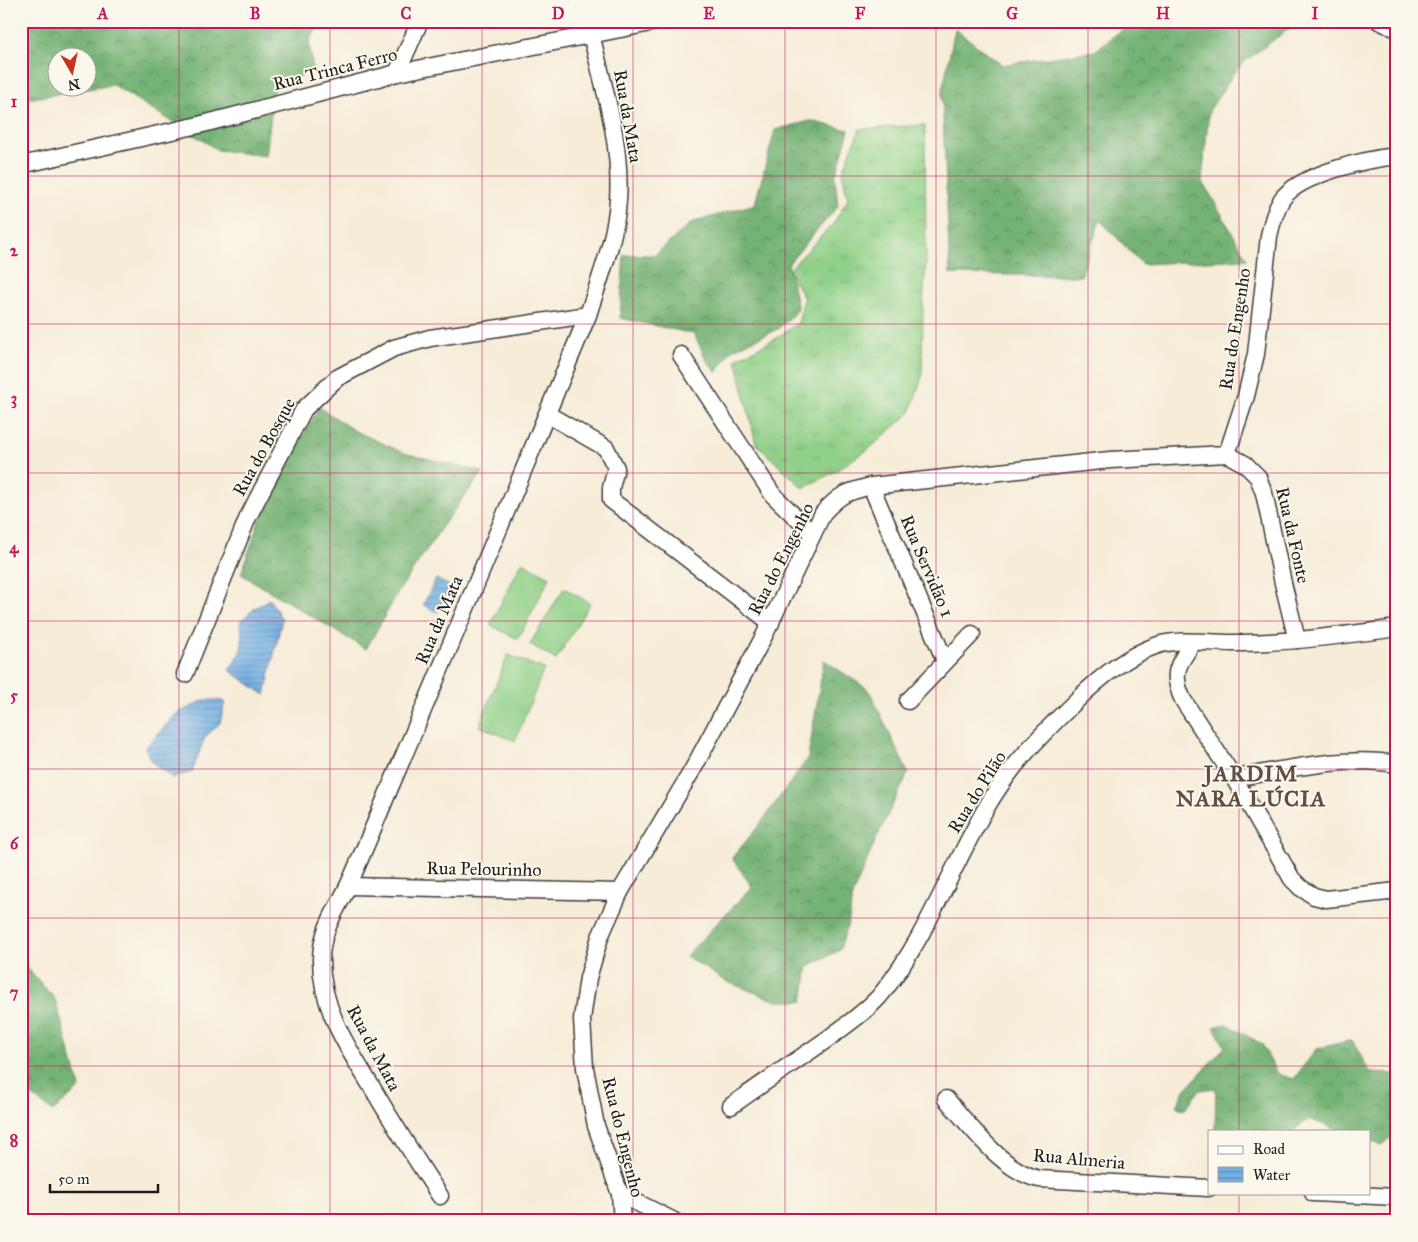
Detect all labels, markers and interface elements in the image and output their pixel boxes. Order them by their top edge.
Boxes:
text: A [97,4,109,23]
text: B [250,4,260,23]
text: C [401,4,412,23]
text: D [552,4,565,23]
text: E [703,4,715,23]
text: F [855,4,866,23]
text: G [1006,4,1018,23]
text: H [1156,4,1170,23]
text: I [1312,4,1319,23]
street label: Rua Trinca Ferro [271,43,399,95]
north arrow [48,48,98,98]
street label: Rua da Mata [609,68,647,165]
text: N [67,75,81,94]
text: 1 [11,92,18,111]
text: 2 [10,241,19,260]
street label: Rua do Engenho [1215,266,1256,392]
text: 3 [11,389,17,409]
street label: Rua do Bosque [228,394,301,501]
street label: Rua da Fonte [1271,485,1315,585]
street label: Rua do Engenho [743,499,820,619]
street label: Rua Servidão 1 [896,512,958,620]
text: 4 [10,538,20,558]
street label: Rua da Mata [410,572,468,668]
text: 5 [10,686,18,705]
street label: Rua do Pilão [943,747,1011,837]
district label: JARDIM NARA LÚCIA [1176,760,1326,812]
text: 6 [10,834,19,853]
street label: Rua Pelourinho [426,857,542,881]
text: 7 [10,983,19,1002]
street label: Rua da Mata [342,1001,406,1095]
street label: Rua do Engenho [596,1075,649,1200]
legend [1208,1130,1370,1194]
text: 8 [10,1131,18,1150]
text: Road [1253,1140,1285,1158]
street label: Rua Almeria [1032,1144,1126,1174]
scale bar [50,1162,158,1194]
text: Water [1253,1166,1290,1184]
text: 50 m [58,1170,90,1188]

